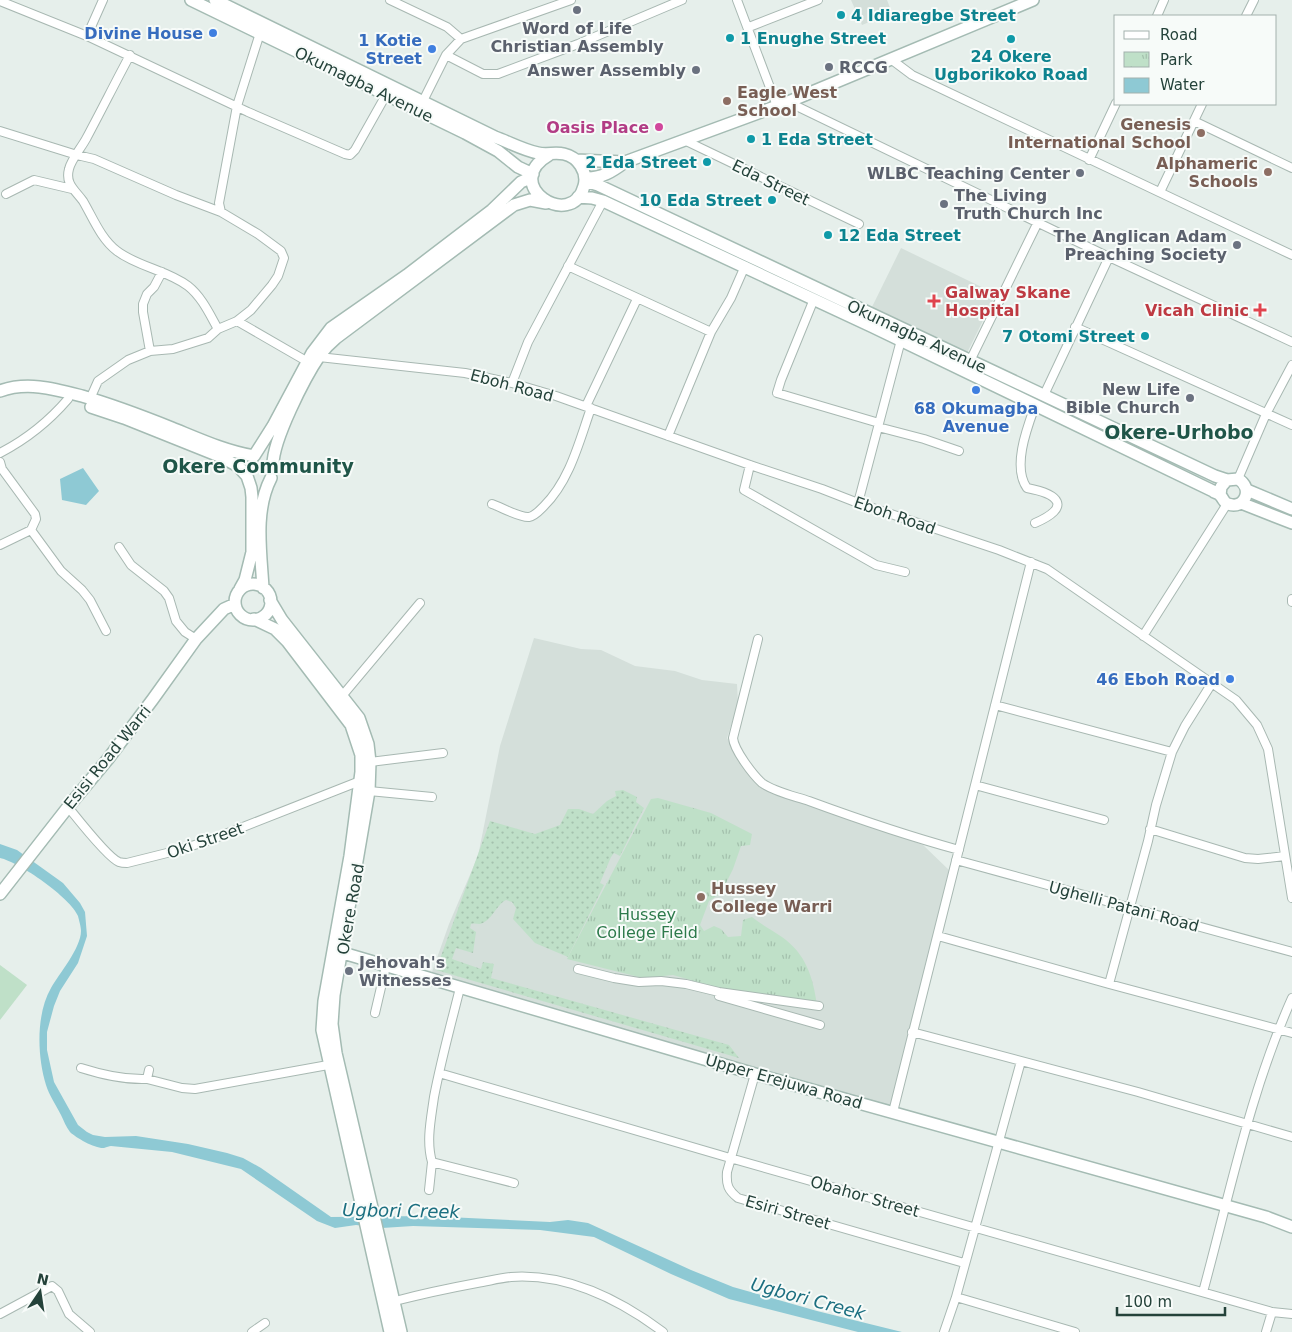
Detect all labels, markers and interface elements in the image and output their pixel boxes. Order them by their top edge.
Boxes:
marker: Word of Life Christian Assembly [571,4,583,16]
place label: 4 Idiaregbe Street [851,6,1016,25]
marker: 4 Idiaregbe Street [835,9,847,21]
legend [1114,15,1277,105]
place label: Word of Life Christian Assembly [490,19,664,56]
place label: Divine House [84,24,203,43]
text: Road [1160,26,1198,44]
marker: Divine House [207,27,219,39]
place label: 1 Enughe Street [740,29,886,48]
place label: 1 Kotie Street [358,31,422,68]
marker: 1 Enughe Street [724,32,736,44]
marker: 24 Okere Ugborikoko Road [1005,33,1017,45]
street label: Okumagba Avenue [292,43,436,126]
marker: 1 Kotie Street [426,43,438,55]
place label: 24 Okere Ugborikoko Road [934,47,1088,84]
text: Park [1160,51,1193,69]
place label: RCCG [839,58,888,77]
place label: Answer Assembly [527,61,687,80]
marker: RCCG [823,61,835,73]
marker: Answer Assembly [690,64,702,76]
text: Water [1160,76,1205,94]
place label: Eagle West School [737,83,838,120]
marker: Eagle West School [721,95,733,107]
place label: Genesis International School [1008,115,1191,152]
place label: Oasis Place [546,118,649,137]
marker: Oasis Place [653,121,665,133]
marker: Genesis International School [1195,127,1207,139]
place label: 1 Eda Street [761,130,873,149]
marker: 1 Eda Street [745,133,757,145]
place label: 2 Eda Street [585,153,697,172]
place label: Alphameric Schools [1156,154,1258,191]
marker: 2 Eda Street [701,156,713,168]
street label: Eda Street [729,156,813,209]
place label: WLBC Teaching Center [867,164,1070,183]
marker: Alphameric Schools [1262,166,1274,178]
marker: WLBC Teaching Center [1074,167,1086,179]
place label: The Living Truth Church Inc [954,186,1103,223]
place label: 10 Eda Street [639,191,762,210]
marker: 10 Eda Street [766,194,778,206]
marker: The Living Truth Church Inc [938,198,950,210]
place label: 12 Eda Street [838,226,961,245]
place label: The Anglican Adam Preaching Society [1054,227,1228,264]
marker: 12 Eda Street [822,229,834,241]
marker: The Anglican Adam Preaching Society [1231,239,1243,251]
place label: Galway Skane Hospital [945,283,1071,320]
marker: Galway Skane Hospital [927,294,941,308]
street label: Okumagba Avenue [844,296,989,377]
place label: Vicah Clinic [1145,301,1249,320]
marker: Vicah Clinic [1253,303,1267,317]
place label: 7 Otomi Street [1002,327,1135,346]
marker: 7 Otomi Street [1139,330,1151,342]
street label: Eboh Road [468,365,556,406]
place label: New Life Bible Church [1066,380,1180,417]
marker: 68 Okumagba Avenue [970,384,982,396]
marker: New Life Bible Church [1184,392,1196,404]
place label: 68 Okumagba Avenue [914,399,1038,436]
district label: Okere-Urhobo [1104,421,1254,443]
district label: Okere Community [162,455,354,477]
street label: Eboh Road [851,493,938,538]
place label: 46 Eboh Road [1096,670,1220,689]
marker: 46 Eboh Road [1224,673,1236,685]
street label: Esisi Road Warri [60,702,155,813]
street label: Oki Street [164,818,246,862]
street label: Okere Road [333,862,368,956]
street label: Ughelli Patani Road [1047,877,1201,936]
place label: Hussey College Warri [711,879,833,916]
marker: Hussey College Warri [695,891,707,903]
park label: Hussey College Field [596,905,698,942]
place label: Jehovah's Witnesses [358,953,451,990]
marker: Jehovah's Witnesses [343,965,355,977]
street label: Upper Erejuwa Road [703,1050,865,1113]
street label: Obahor Street [808,1172,922,1221]
street label: Esiri Street [743,1191,833,1234]
water label: Ugbori Creek [342,1199,462,1222]
north arrow [15,1267,65,1317]
text: N [35,1270,50,1288]
water label: Ugbori Creek [749,1273,869,1324]
scale bar [1117,1284,1224,1316]
text: 100 m [1124,1293,1172,1311]

